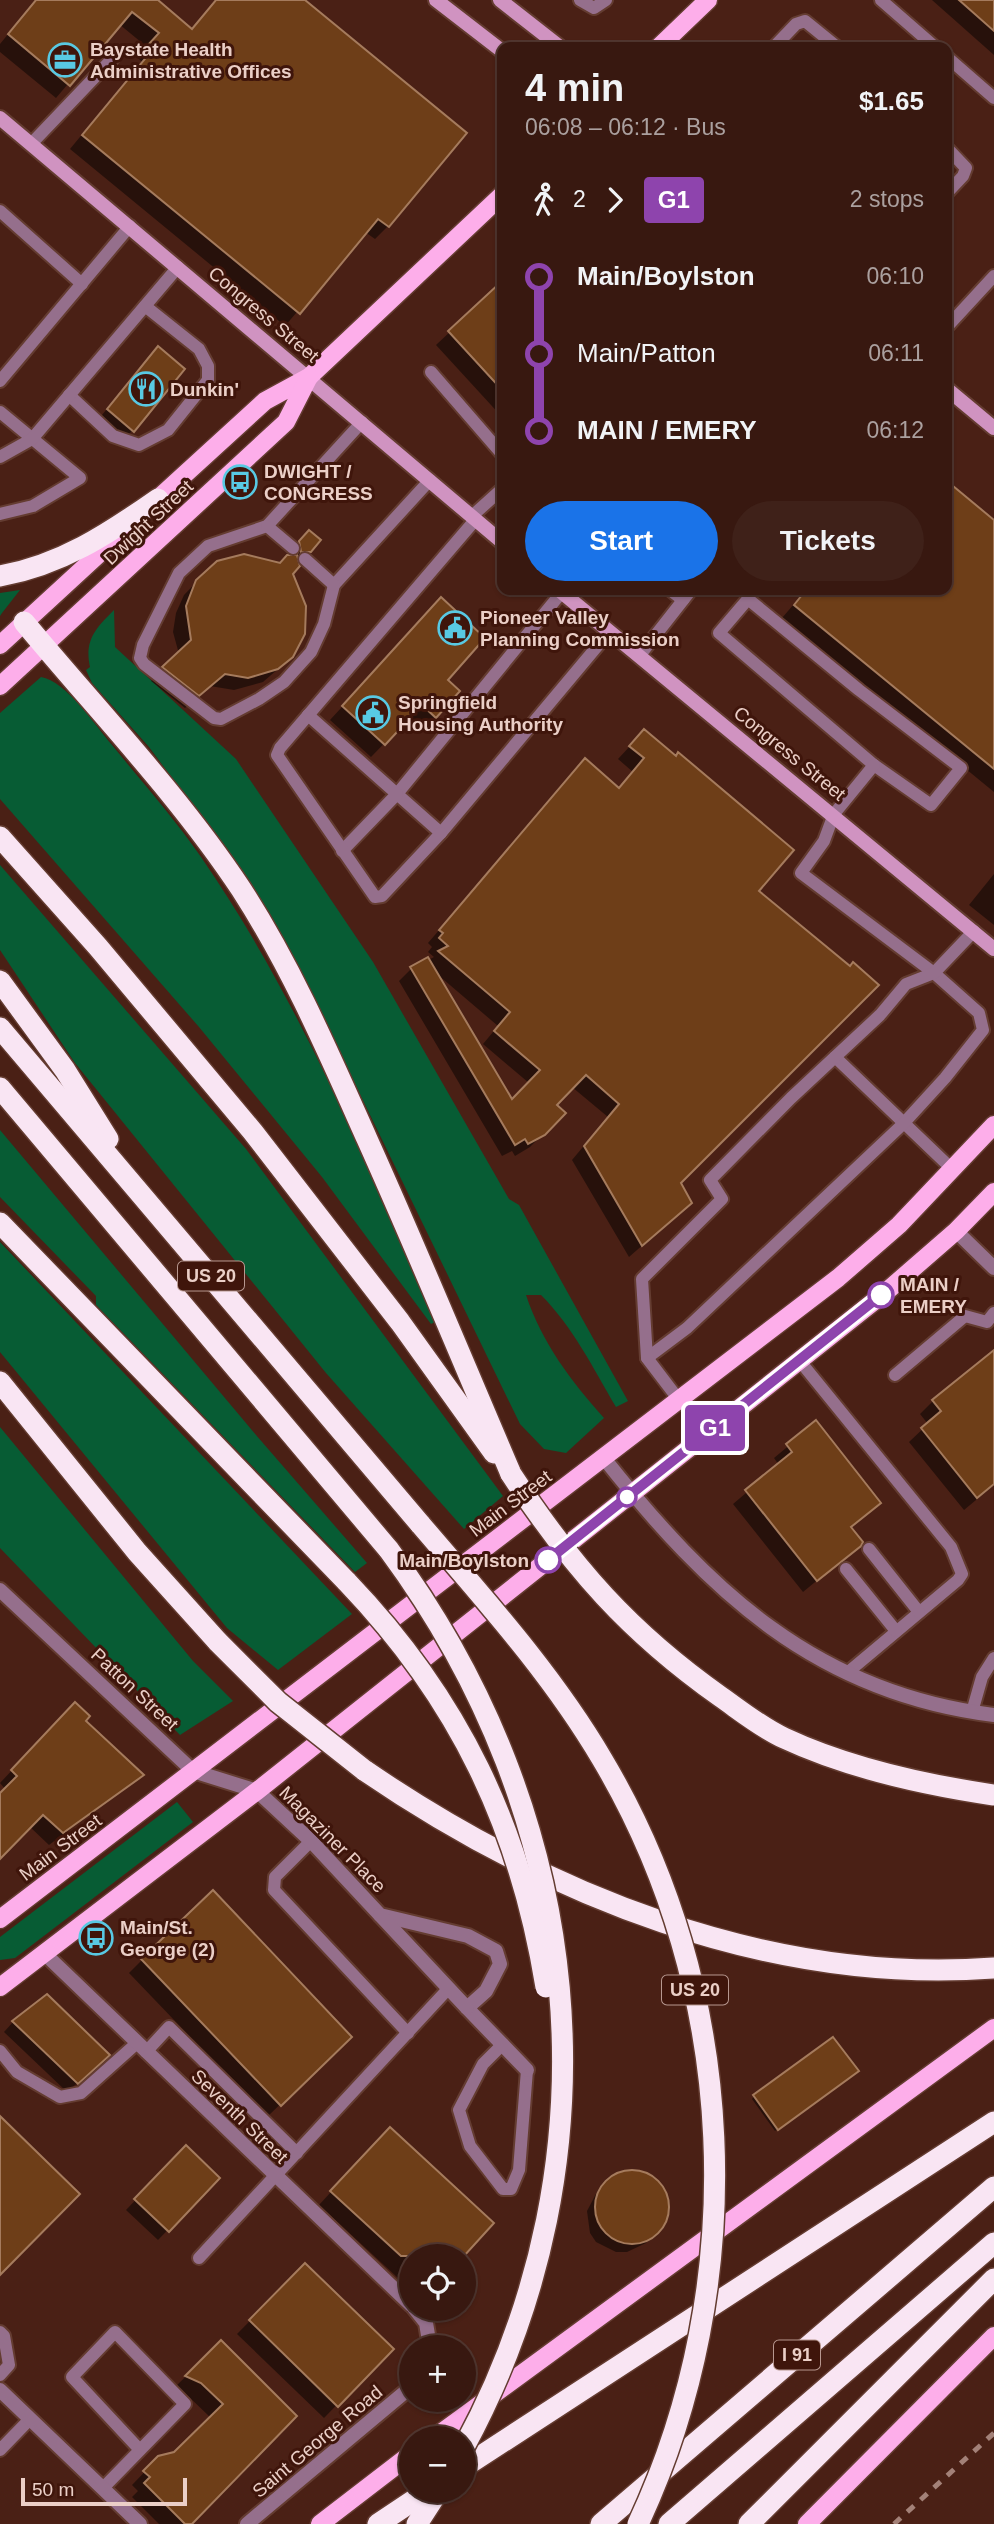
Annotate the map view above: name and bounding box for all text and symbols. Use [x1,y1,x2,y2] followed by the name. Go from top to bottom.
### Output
[90,39,292,82] place label: Baystate Health Administrative Offices
[46,41,84,79] office icon: Baystate Health Administrative Offices
[525,67,624,109] text: 4 min
[859,86,924,116] text: $1.65
[525,114,726,140] text: 06:08 – 06:12 · Bus
[525,181,563,219] icon: walk
[596,181,634,219] icon: forward
[573,186,586,212] text: 2
[658,186,690,213] text: G1
[850,186,924,212] text: 2 stops
[577,261,755,291] text: Main/Boylston
[204,262,324,367] street label: Congress Street
[866,263,924,289] text: 06:10
[577,338,716,368] text: Main/Patton
[868,340,924,366] text: 06:11
[127,370,165,408] restaurant icon: Dunkin'
[170,379,239,400] place label: Dunkin'
[577,415,757,445] text: MAIN / EMERY
[866,417,924,443] text: 06:12
[264,461,373,504] place label: DWIGHT / CONGRESS
[221,463,259,501] bus stop icon: DWIGHT / CONGRESS
[99,475,198,569] street label: Dwight Street
[525,501,718,581] button: Start
[732,501,924,581] button: Tickets
[480,607,680,650] place label: Pioneer Valley Planning Commission
[436,609,474,647] public building icon: Pioneer Valley Planning Commission
[398,692,563,735] place label: Springfield Housing Authority
[354,694,392,732] public building icon: Springfield Housing Authority
[730,702,850,805] street label: Congress Street
[178,1261,244,1290] road number: US 20
[900,1274,967,1317] place label: MAIN / EMERY
[868,1282,894,1308] marker: MAIN / EMERY
[684,1405,746,1451] line badge: G1
[699,1414,731,1441] text: G1
[465,1465,556,1541] street label: Main Street
[617,1487,637,1507] unlabelled marker
[535,1547,561,1573] marker: Main/Boylston
[399,1550,529,1571] place label: Main/Boylston
[87,1644,183,1735] street label: Patton Street
[275,1782,390,1897] street label: Magaziner Place
[15,1809,106,1885] street label: Main Street
[120,1917,215,1960] place label: Main/St. George (2)
[77,1919,115,1957] bus stop icon: Main/St. George (2)
[662,1976,728,2004] road number: US 20
[187,2065,293,2168] street label: Seventh Street
[399,2244,476,2503] map controls
[399,2244,476,2321] button: locate
[399,2335,476,2412] button: +
[774,2340,820,2370] road number: I 91
[248,2381,386,2502] street label: Saint George Road
[399,2426,476,2503] button: −
[21,2475,187,2507] scale bar
[32,2479,74,2500] text: 50 m

